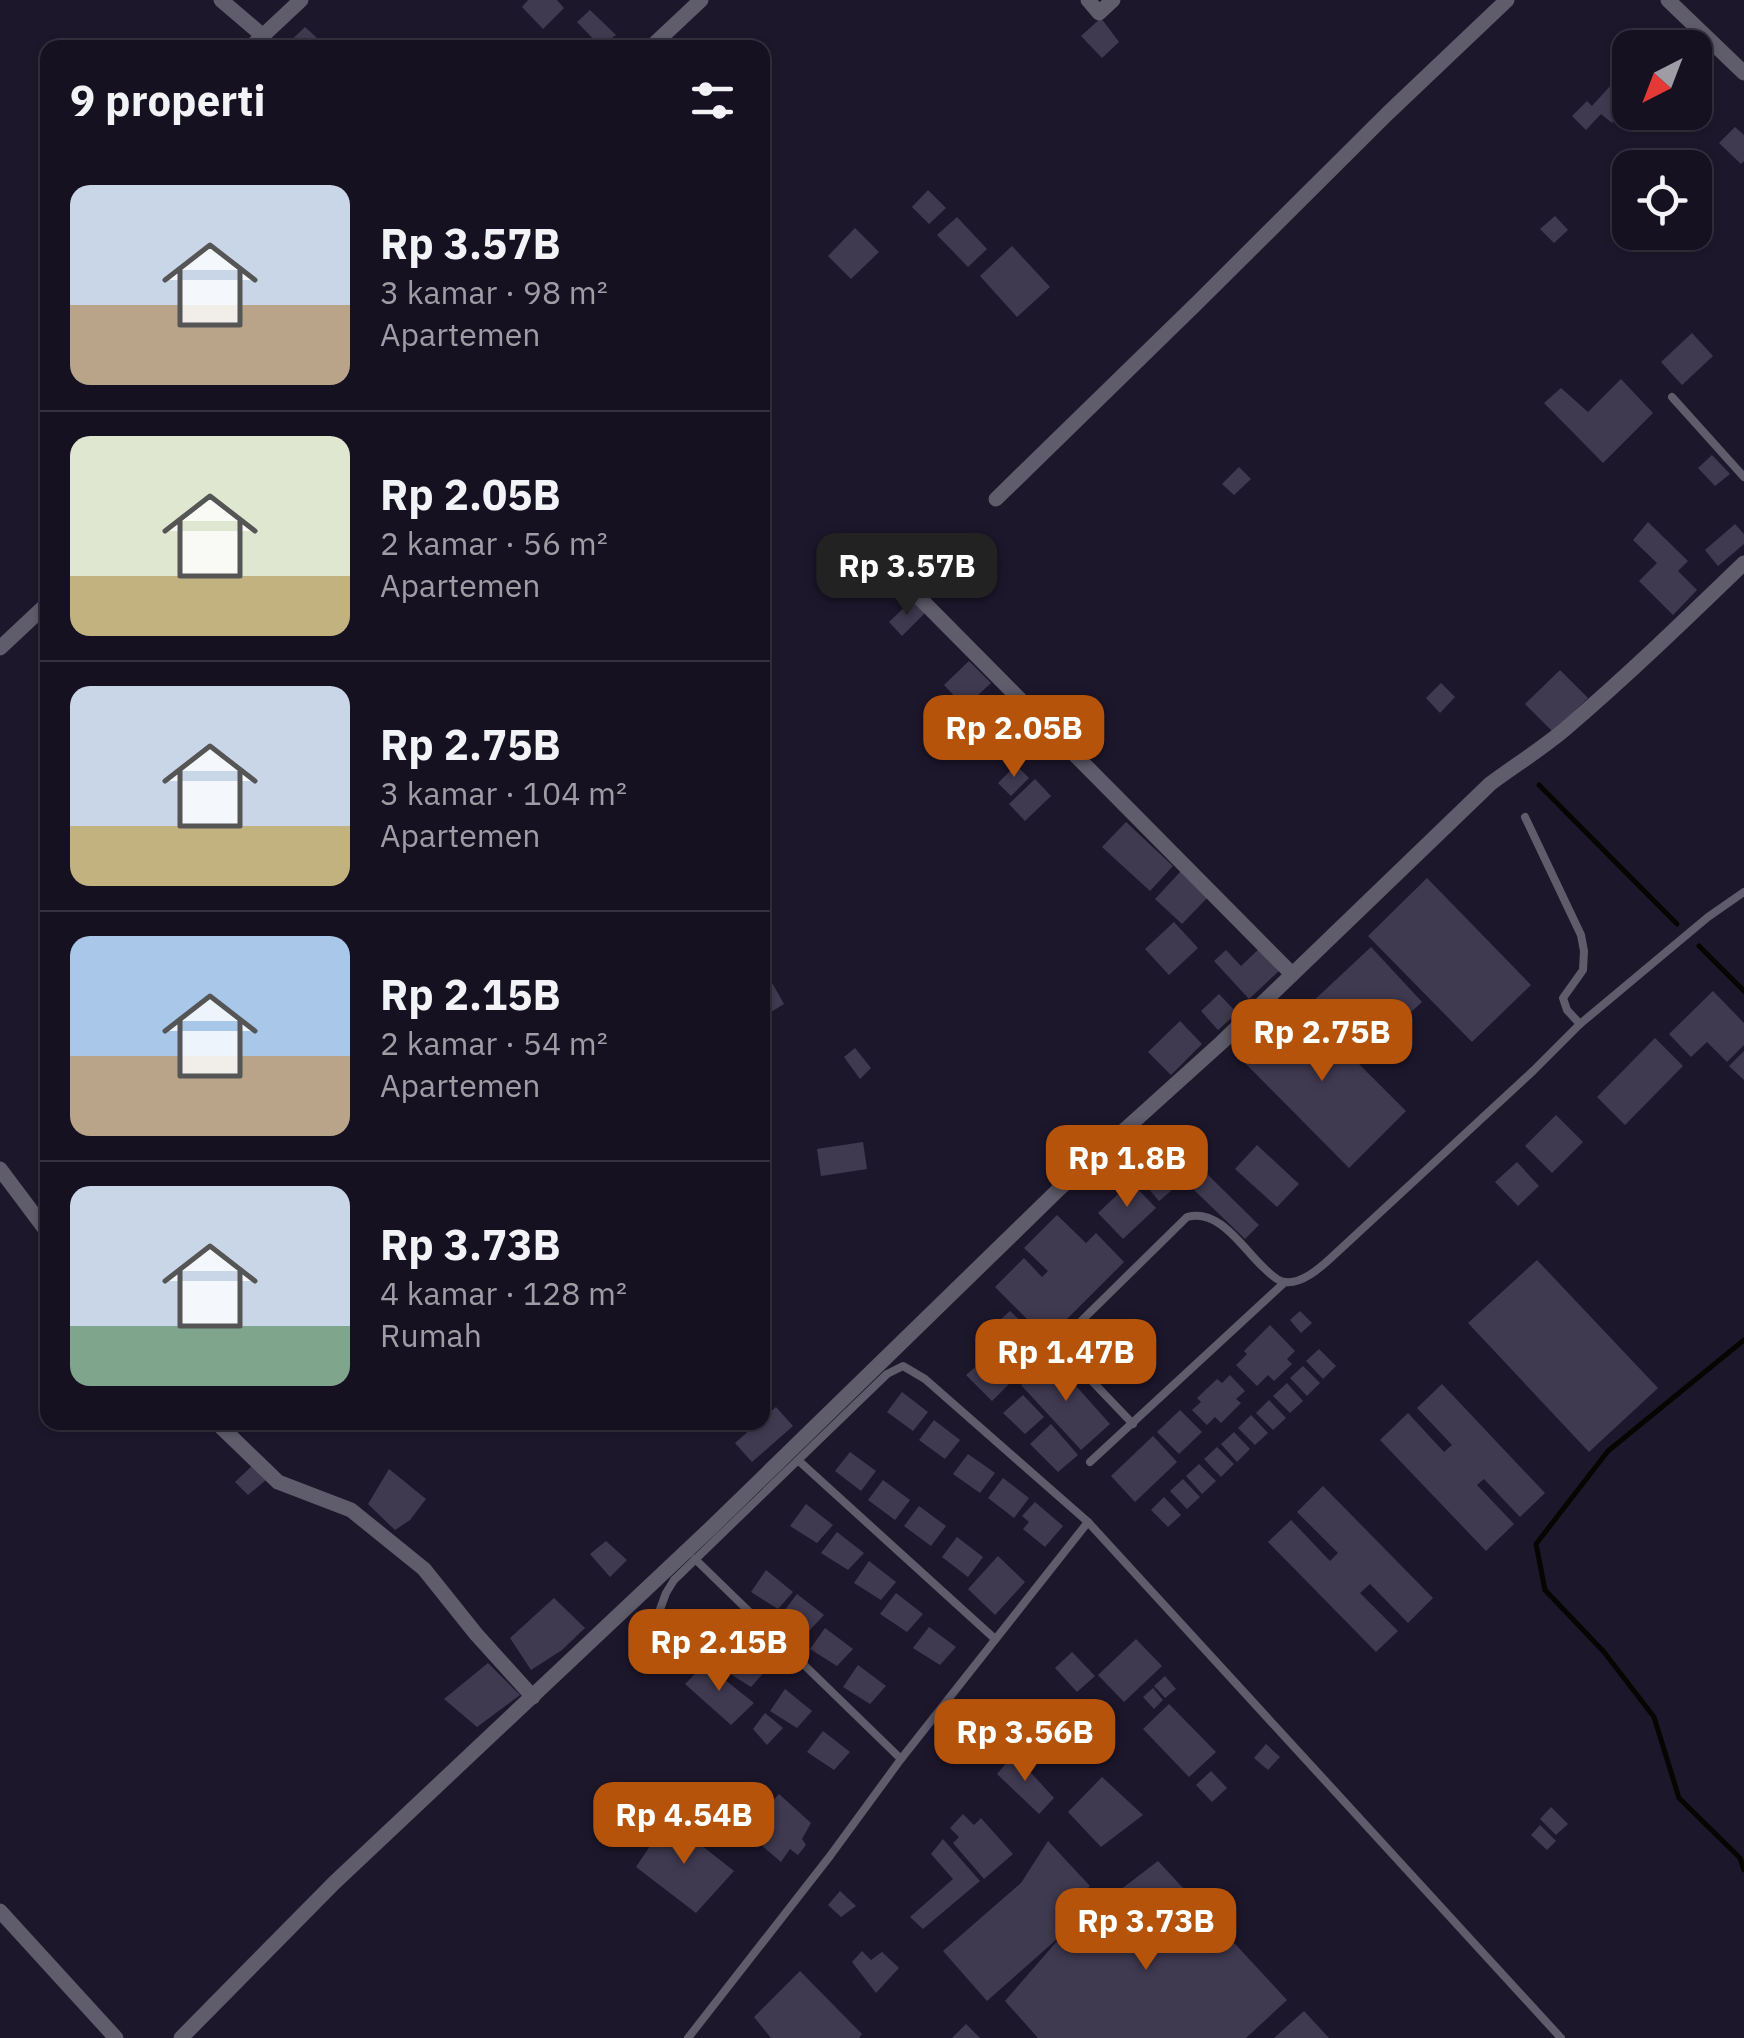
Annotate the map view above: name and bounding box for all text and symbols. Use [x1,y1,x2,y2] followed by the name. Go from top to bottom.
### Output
[1612,30,1712,130] north arrow
[1612,30,1712,250] map controls
[70,73,265,128] text: 9 properti
[685,73,740,128] icon: filters
[1612,150,1712,250] button: locate
[380,216,560,271] text: Rp 3.57B
[150,225,270,345] icon: home
[380,271,608,313] text: 3 kamar · 98 m²
[380,313,540,355] text: Apartemen
[380,467,560,522] text: Rp 2.05B
[150,476,270,596] icon: home
[380,522,608,564] text: 2 kamar · 56 m²
[804,533,1010,618] pin: Rp 3.57B
[838,544,976,586] text: Rp 3.57B
[380,564,540,606] text: Apartemen
[911,695,1117,780] pin: Rp 2.05B
[945,706,1083,748] text: Rp 2.05B
[380,717,560,772] text: Rp 2.75B
[150,726,270,846] icon: home
[380,772,627,814] text: 3 kamar · 104 m²
[380,814,540,856] text: Apartemen
[380,967,560,1022] text: Rp 2.15B
[150,976,270,1096] icon: home
[1219,999,1425,1084] pin: Rp 2.75B
[1253,1010,1391,1052] text: Rp 2.75B
[380,1022,608,1064] text: 2 kamar · 54 m²
[380,1064,540,1106] text: Apartemen
[1035,1125,1219,1210] pin: Rp 1.8B
[1068,1136,1186,1178] text: Rp 1.8B
[380,1217,560,1272] text: Rp 3.73B
[150,1226,270,1346] icon: home
[380,1272,627,1314] text: 4 kamar · 128 m²
[380,1314,482,1356] text: Rumah
[963,1319,1169,1404] pin: Rp 1.47B
[997,1330,1135,1372] text: Rp 1.47B
[616,1609,822,1694] pin: Rp 2.15B
[650,1620,788,1662] text: Rp 2.15B
[922,1699,1128,1784] pin: Rp 3.56B
[956,1710,1094,1752] text: Rp 3.56B
[581,1782,787,1867] pin: Rp 4.54B
[615,1793,753,1835] text: Rp 4.54B
[1043,1888,1249,1973] pin: Rp 3.73B
[1077,1899,1215,1941] text: Rp 3.73B

